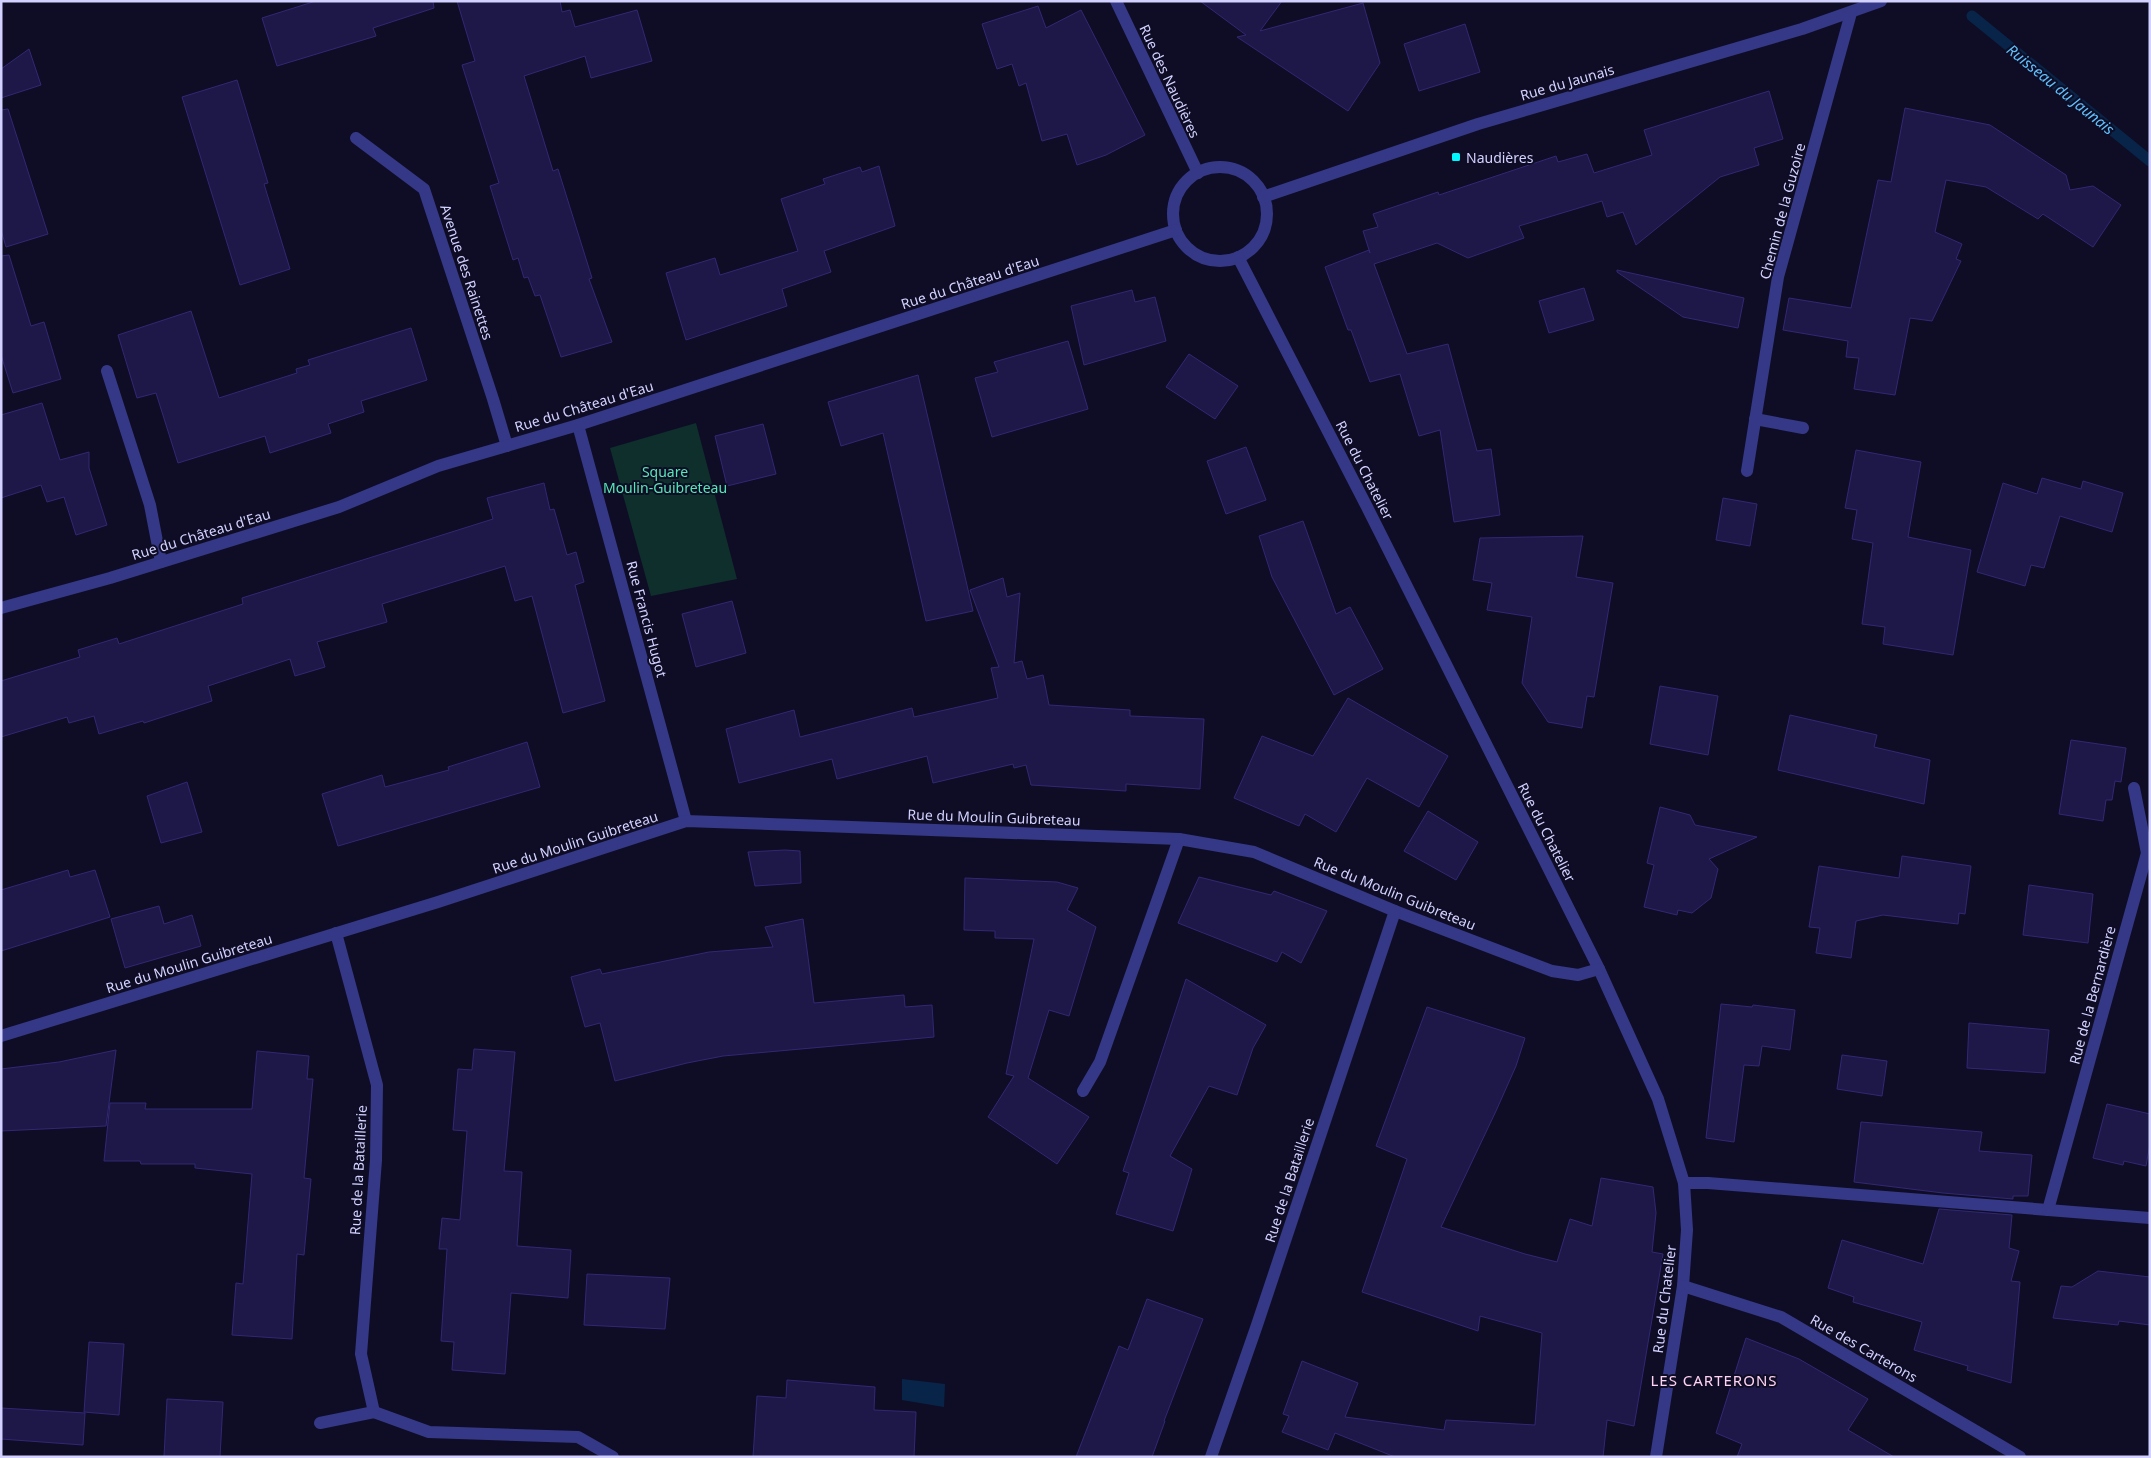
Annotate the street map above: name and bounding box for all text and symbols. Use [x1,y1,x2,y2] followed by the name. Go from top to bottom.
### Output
[1135,21,1205,141] street label: Rue des Naudières
[2003,39,2119,139] water label: Ruisseau du Jaunais
[1518,59,1616,104] street label: Rue du Jaunais
[1755,141,1809,281] street label: Chemin de la Guzoire
[1466,148,1534,167] place label: Naudières
[1450,151,1462,163] marker: Naudières
[436,202,498,342] street label: Avenue des Rainettes
[898,251,1042,313] street label: Rue du Château d'Eau
[512,376,656,436] street label: Rue du Château d'Eau
[1332,417,1398,523] street label: Rue du Chatelier
[603,462,727,497] park label: Square Moulin-Guibreteau
[129,504,273,564] street label: Rue du Château d'Eau
[622,559,672,679] street label: Rue Francis Hugot
[1514,779,1580,885] street label: Rue du Chatelier
[907,804,1081,830] street label: Rue du Moulin Guibreteau
[490,806,660,878] street label: Rue du Moulin Guibreteau
[1311,852,1479,934] street label: Rue du Moulin Guibreteau
[2064,924,2120,1066] street label: Rue de la Bernardière
[103,929,275,997] street label: Rue du Moulin Guibreteau
[345,1104,371,1235] street label: Rue de la Bataillerie
[1260,1115,1318,1245] street label: Rue de la Bataillerie
[1648,1244,1680,1354] street label: Rue du Chatelier
[1807,1310,1921,1387] street label: Rue des Carterons
[1650,1370,1778,1390] district label: LES CARTERONS

